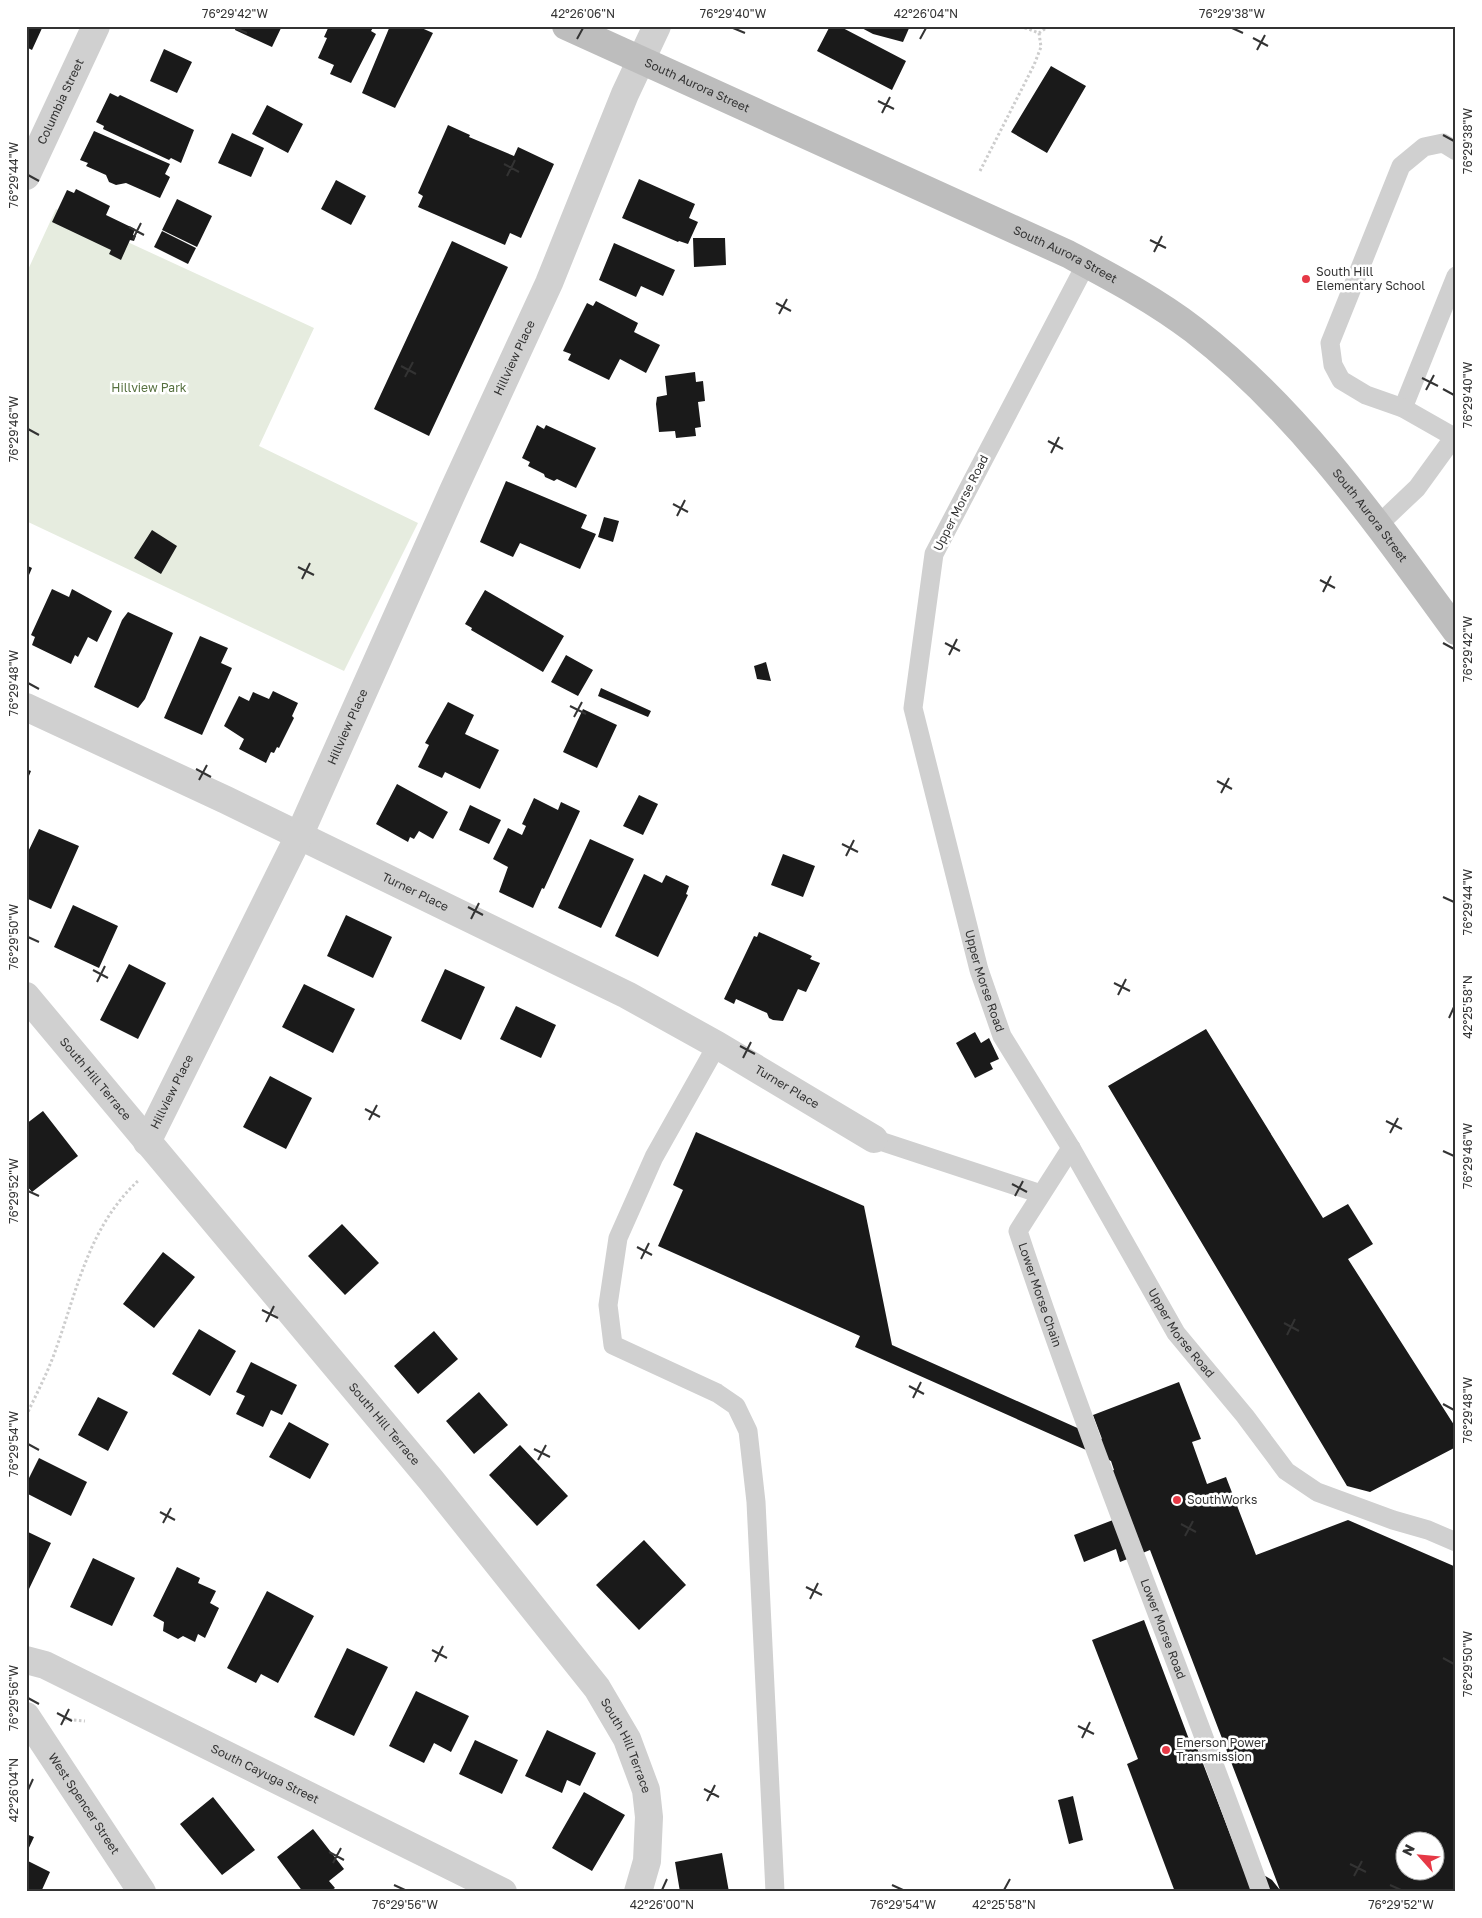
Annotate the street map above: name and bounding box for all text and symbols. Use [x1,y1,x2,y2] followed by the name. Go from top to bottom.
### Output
[202,6,268,21] text: 76°29'42"W
[551,6,615,21] text: 42°26'06"N
[700,6,767,21] text: 76°29'40"W
[894,6,958,21] text: 42°26'04"N
[1199,6,1265,21] text: 76°29'38"W
[642,55,753,116] street label: South Aurora Street
[34,56,87,147] street label: Columbia Street
[1460,108,1475,174] text: 76°29'38"W
[6,141,21,208] text: 76°29'44"W
[1011,222,1120,286] street label: South Aurora Street
[1316,264,1425,293] place label: South Hill Elementary School
[1300,273,1312,285] marker: South Hill Elementary School
[490,318,538,398] street label: Hillview Place
[1460,361,1475,428] text: 76°29'40"W
[111,380,187,395] park label: Hillview Park
[6,395,21,462] text: 76°29'46"W
[930,452,991,553] street label: Upper Morse Road
[1329,465,1411,565] street label: South Aurora Street
[1460,616,1475,682] text: 76°29'42"W
[6,649,21,716] text: 76°29'48"W
[324,687,371,767] street label: Hillview Place
[1460,868,1475,935] text: 76°29'44"W
[380,869,451,914] street label: Turner Place
[6,904,21,970] text: 76°29'50"W
[962,928,1008,1034] street label: Upper Morse Road
[1460,975,1475,1039] text: 42°25'58"N
[57,1034,135,1123] street label: South Hill Terrace
[147,1052,196,1131] street label: Hillview Place
[752,1061,822,1112] street label: Turner Place
[1460,1122,1475,1189] text: 76°29'46"W
[6,1158,21,1224] text: 76°29'52"W
[1015,1241,1065,1349] street label: Lower Morse Chain
[1145,1285,1218,1380] street label: Upper Morse Road
[1460,1376,1475,1443] text: 76°29'48"W
[346,1379,423,1468] street label: South Hill Terrace
[6,1411,21,1477] text: 76°29'54"W
[1187,1492,1257,1507] place label: SouthWorks
[1171,1494,1183,1506] marker: SouthWorks
[1138,1576,1189,1681] street label: Lower Morse Road
[1460,1631,1475,1697] text: 76°29'50"W
[6,1665,21,1731] text: 76°29'56"W
[598,1695,655,1795] street label: South Hill Terrace
[1176,1735,1266,1764] place label: Emerson Power Transmission
[208,1740,322,1807] street label: South Cayuga Street
[1160,1744,1172,1756] marker: Emerson Power Transmission
[45,1750,123,1857] street label: West Spencer Street
[6,1758,21,1822] text: 42°26'04"N
[1394,1830,1444,1880] north arrow
[1398,1841,1418,1858] text: N
[372,1897,438,1912] text: 76°29'56"W
[630,1897,694,1912] text: 42°26'00"N
[870,1897,936,1912] text: 76°29'54"W
[972,1897,1036,1912] text: 42°25'58"N
[1368,1897,1434,1912] text: 76°29'52"W

